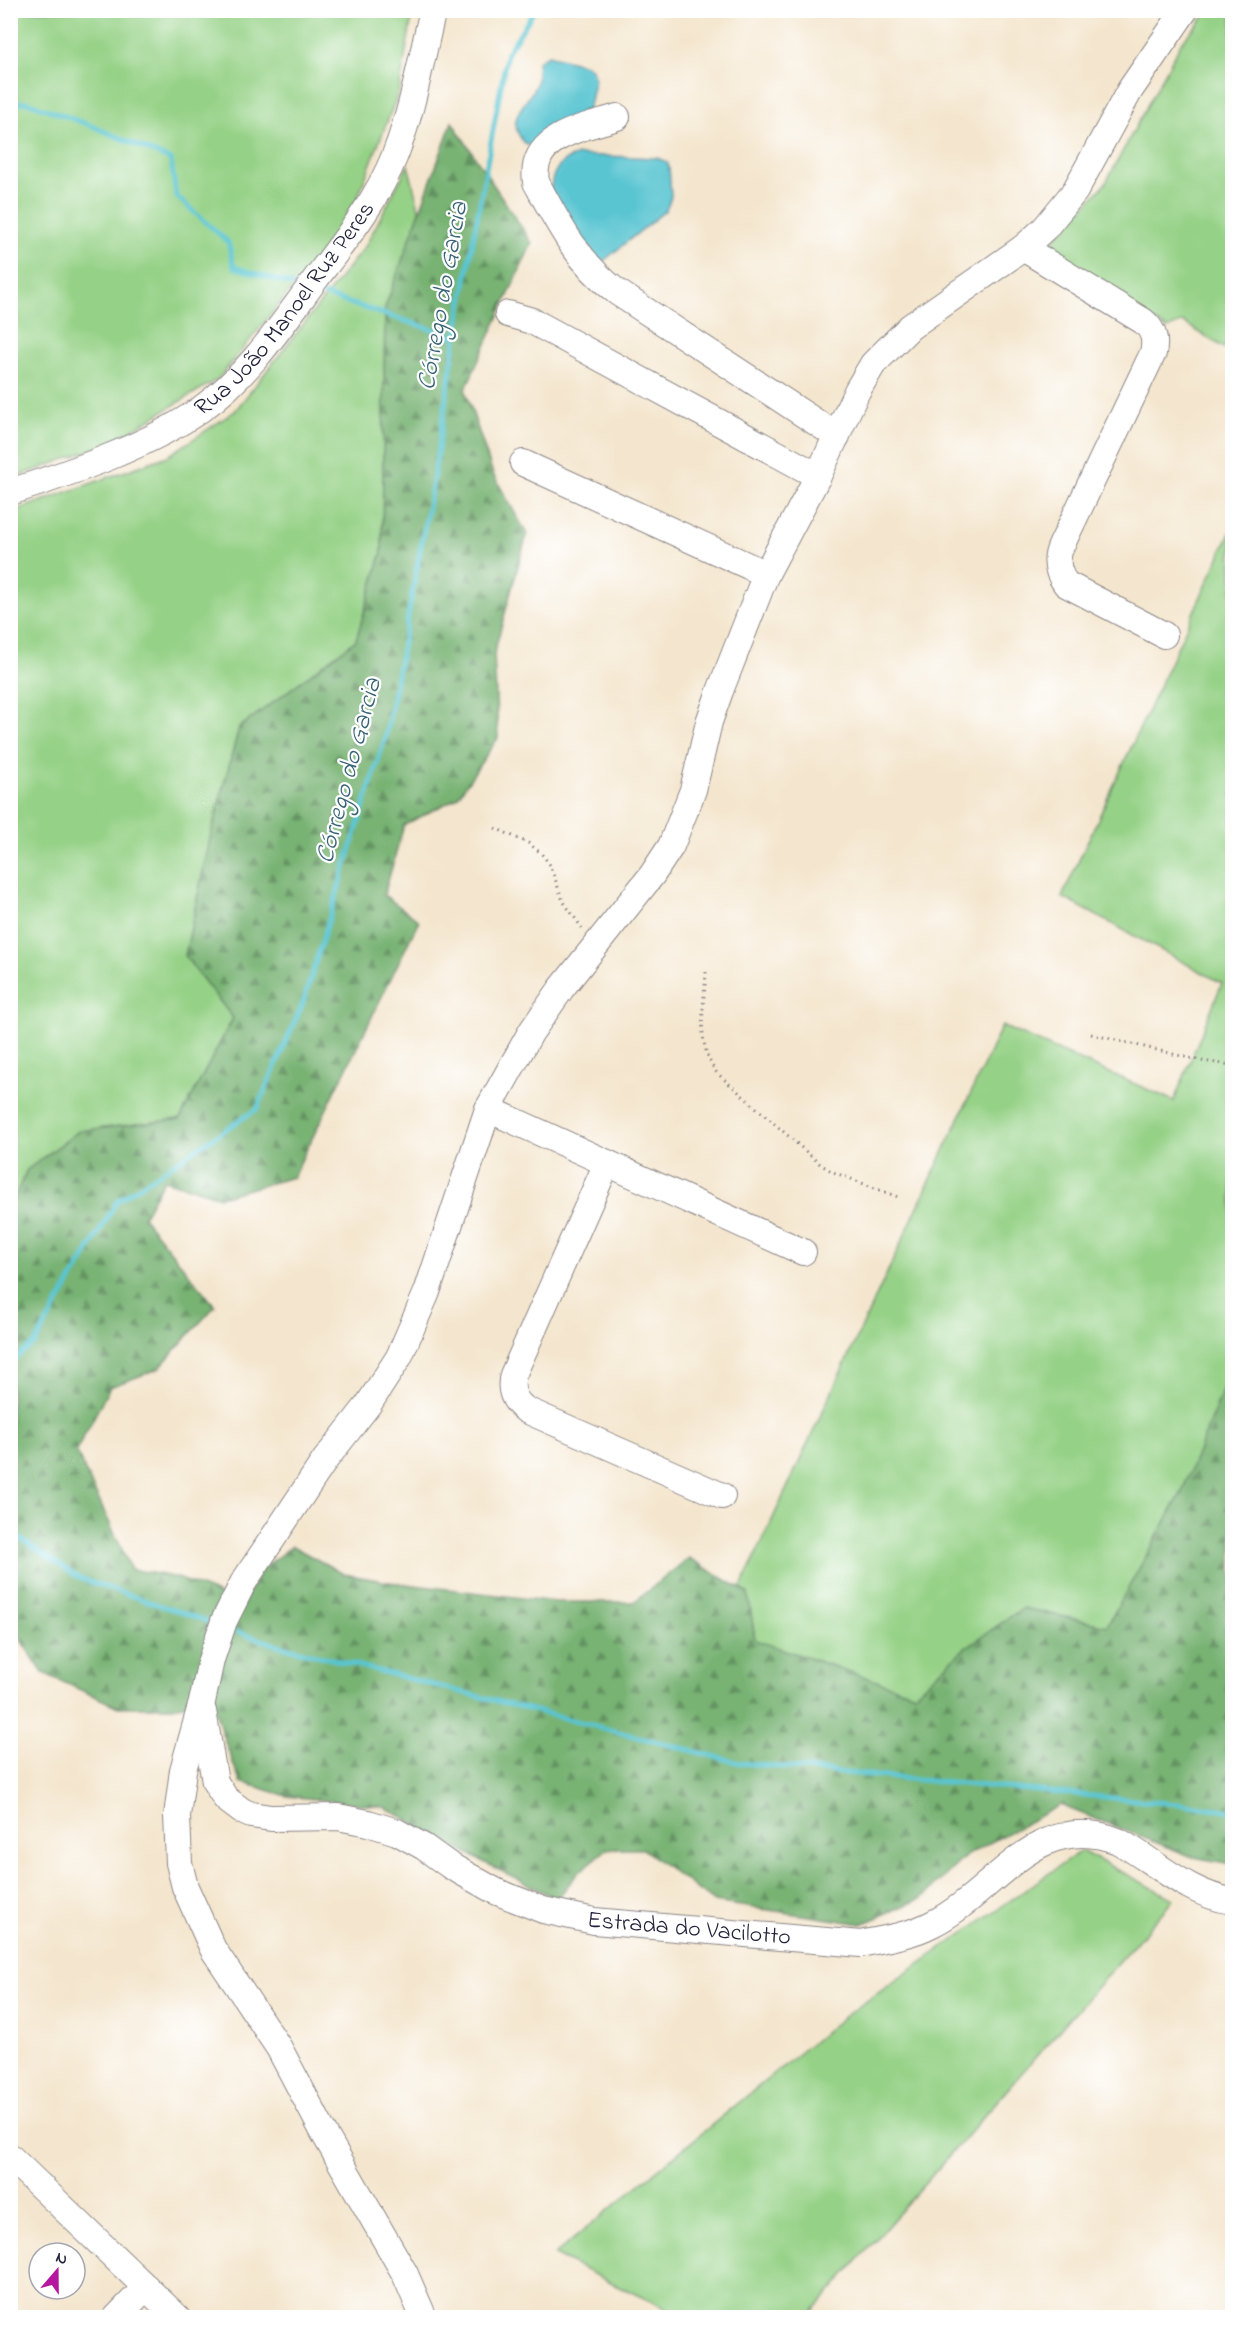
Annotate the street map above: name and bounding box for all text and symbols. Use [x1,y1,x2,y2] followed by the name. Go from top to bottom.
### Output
[187,195,384,426] street label: Rua João Manoel Ruz Peres
[409,198,479,393] water label: Córrego do Garcia
[307,673,393,868] water label: Córrego do Garcia
[586,1903,792,1955] street label: Estrada do Vacilotto
[27,2241,87,2301] north arrow
[52,2246,71,2272] text: N

